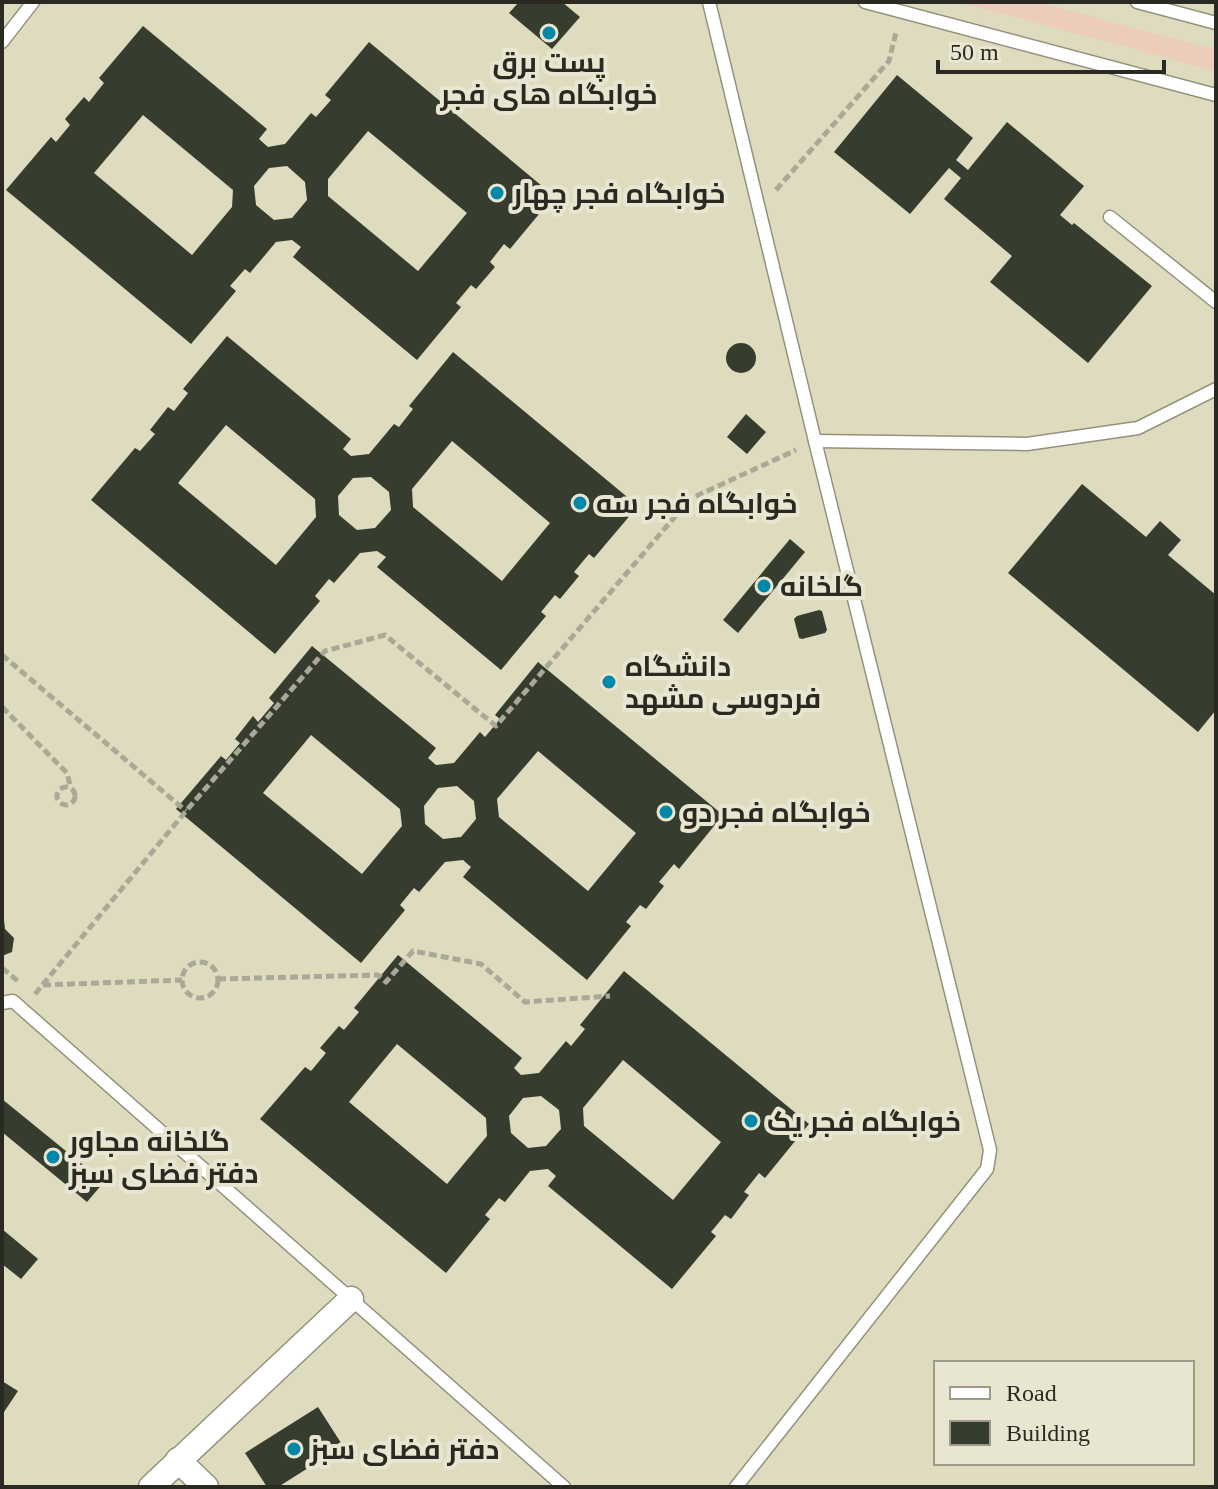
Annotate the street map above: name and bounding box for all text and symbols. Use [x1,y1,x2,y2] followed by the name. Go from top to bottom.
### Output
[540,24,558,42] marker: پست برق خوابگاه های فجر
[938,24,1164,74] scale bar
[950,39,999,65] text: 50 m
[439,47,658,111] place label: پست برق خوابگاه های فجر
[512,178,725,213] place label: خوابگاه فجر چهار
[488,184,506,202] marker: خوابگاه فجر چهار
[596,488,797,520] place label: خوابگاه فجر سه
[571,494,589,512] marker: خوابگاه فجر سه
[780,571,863,602] place label: گلخانه
[755,577,773,595] marker: گلخانه
[625,651,821,716] place label: دانشگاه فردوسی مشهد
[600,673,618,691] marker: دانشگاه فردوسی مشهد
[682,797,871,829] place label: خوابگاه فجر دو
[657,803,675,821] marker: خوابگاه فجر دو
[767,1106,961,1138] place label: خوابگاه فجر یک
[742,1112,760,1130] marker: خوابگاه فجر یک
[68,1126,258,1190] place label: گلخانه مجاور دفتر فضای سبز
[44,1148,62,1166] marker: گلخانه مجاور دفتر فضای سبز
[934,1361,1194,1465] legend
[1006,1380,1057,1406] text: Road
[1006,1420,1090,1446] text: Building
[309,1434,499,1466] place label: دفتر فضای سبز
[285,1440,303,1458] marker: دفتر فضای سبز

